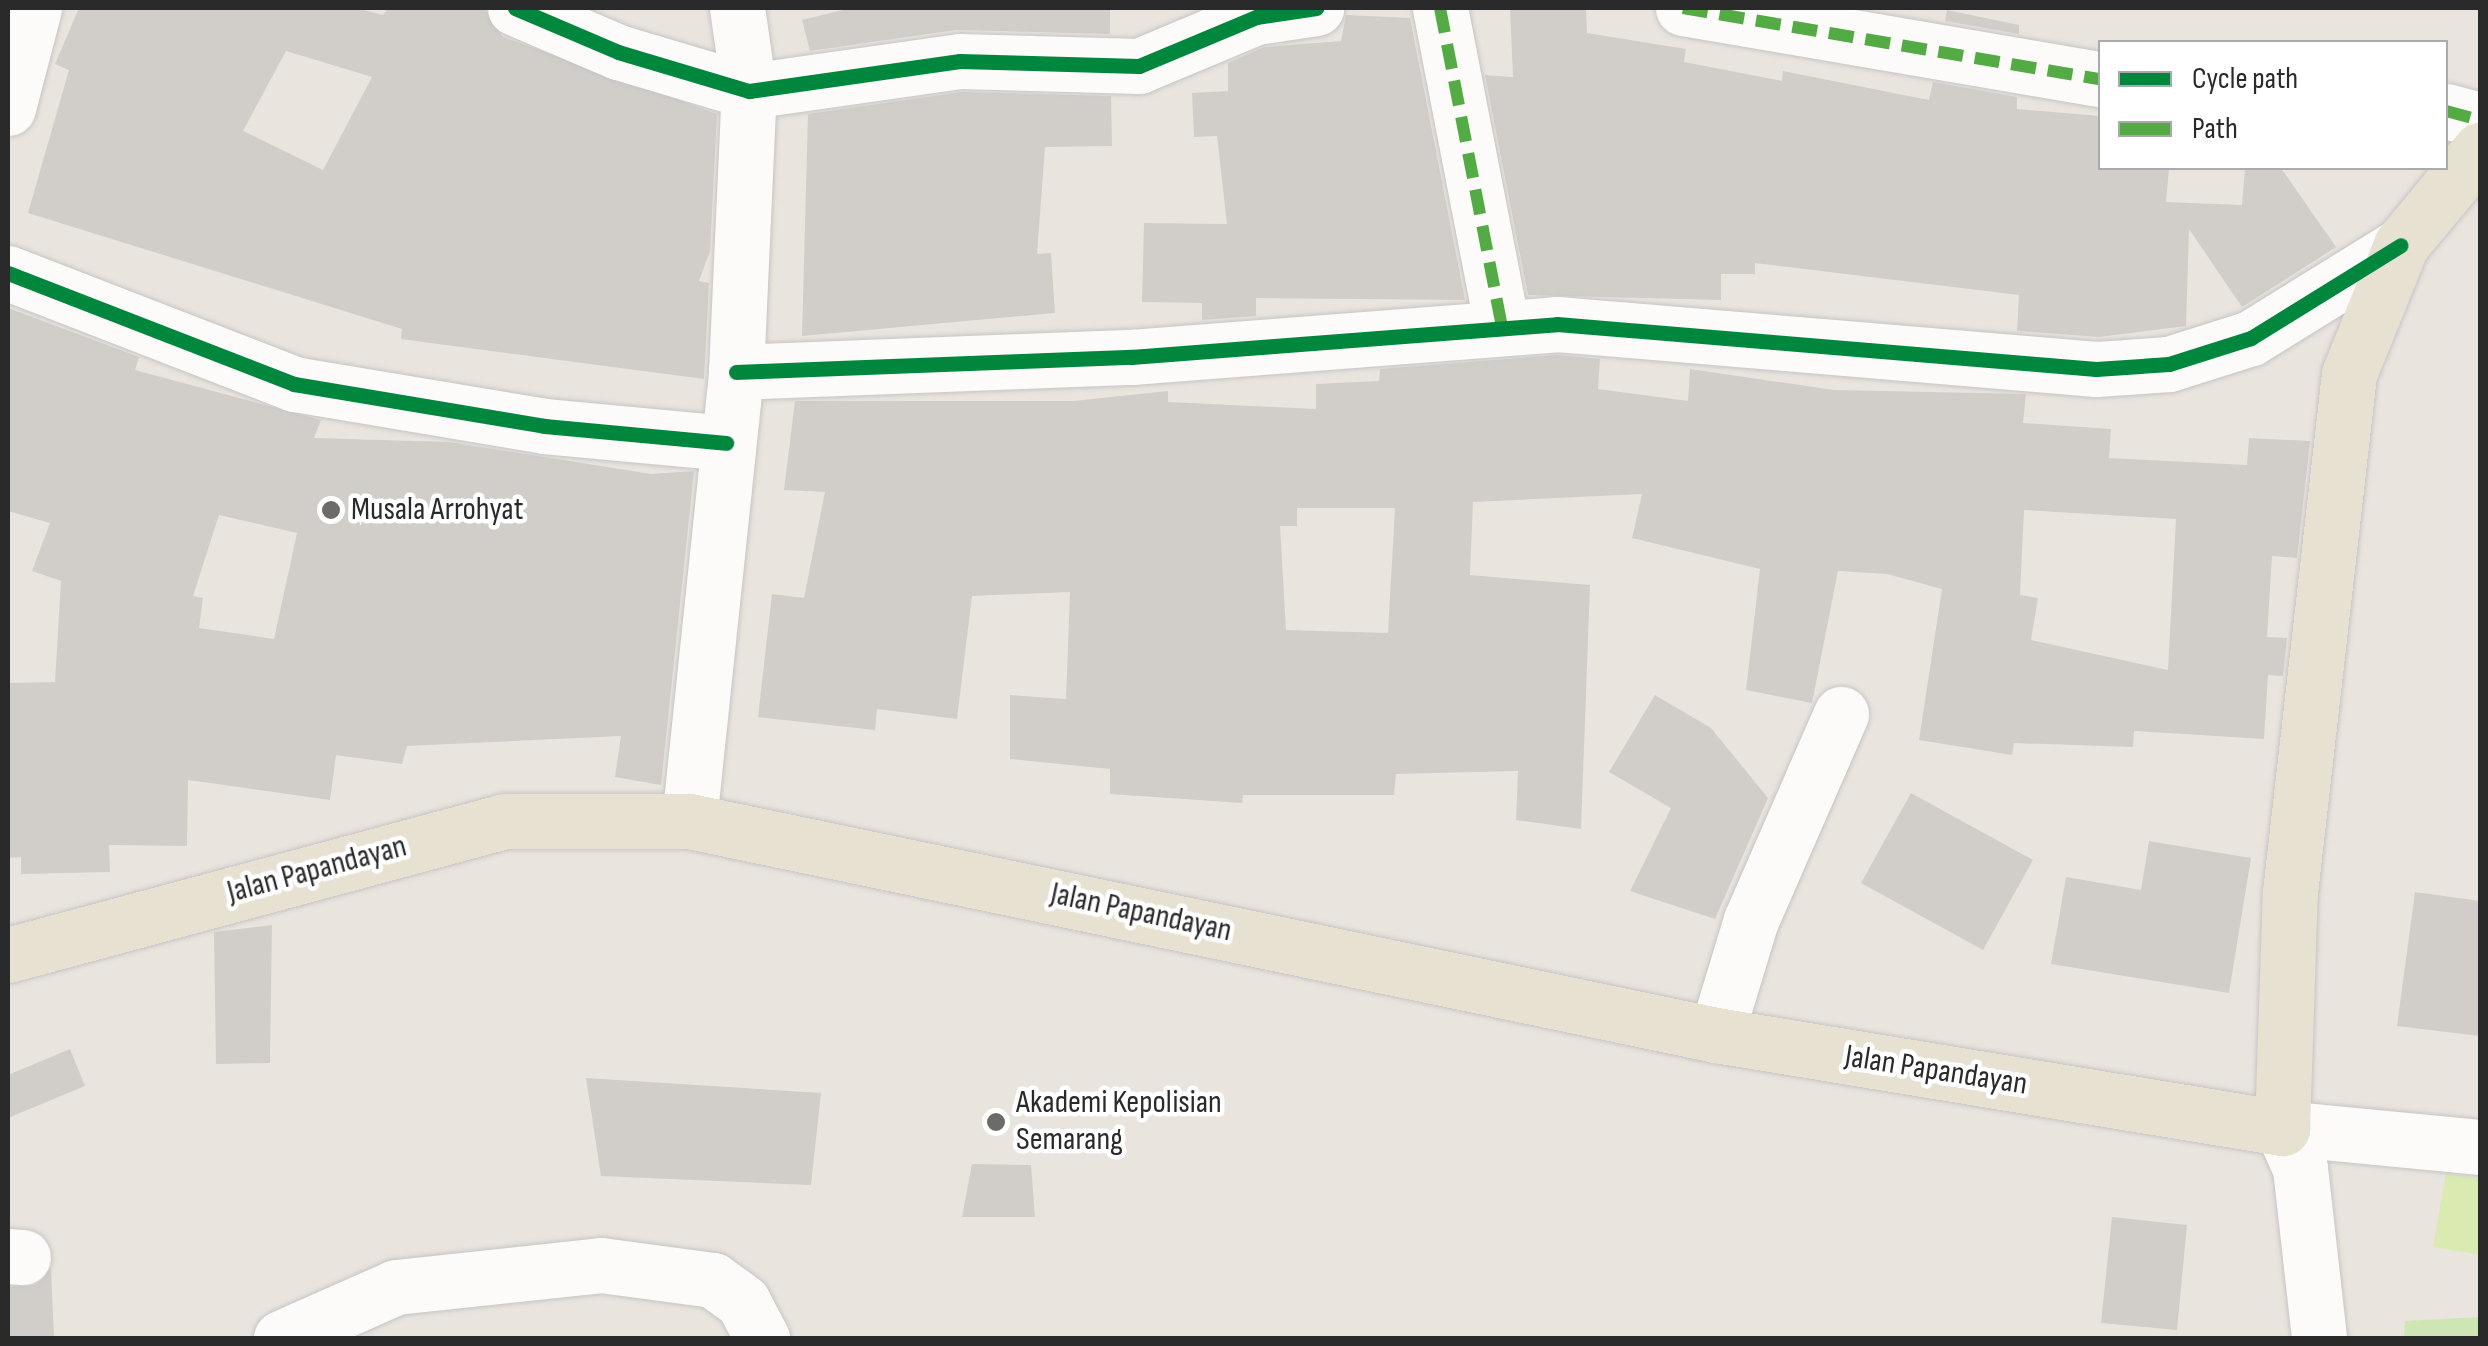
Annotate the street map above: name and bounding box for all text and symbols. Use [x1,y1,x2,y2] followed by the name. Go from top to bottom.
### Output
[2098,40,2448,170] legend
[2192,61,2298,97] text: Cycle path
[2192,111,2238,147] text: Path
[351,491,523,529] place label: Musala Arrohyat
[320,499,342,521] marker: Musala Arrohyat
[223,828,411,912] street label: Jalan Papandayan
[1047,875,1235,951] street label: Jalan Papandayan
[1842,1038,2030,1104] street label: Jalan Papandayan
[1016,1085,1222,1160] place label: Akademi Kepolisian Semarang
[985,1111,1007,1133] marker: Akademi Kepolisian Semarang

